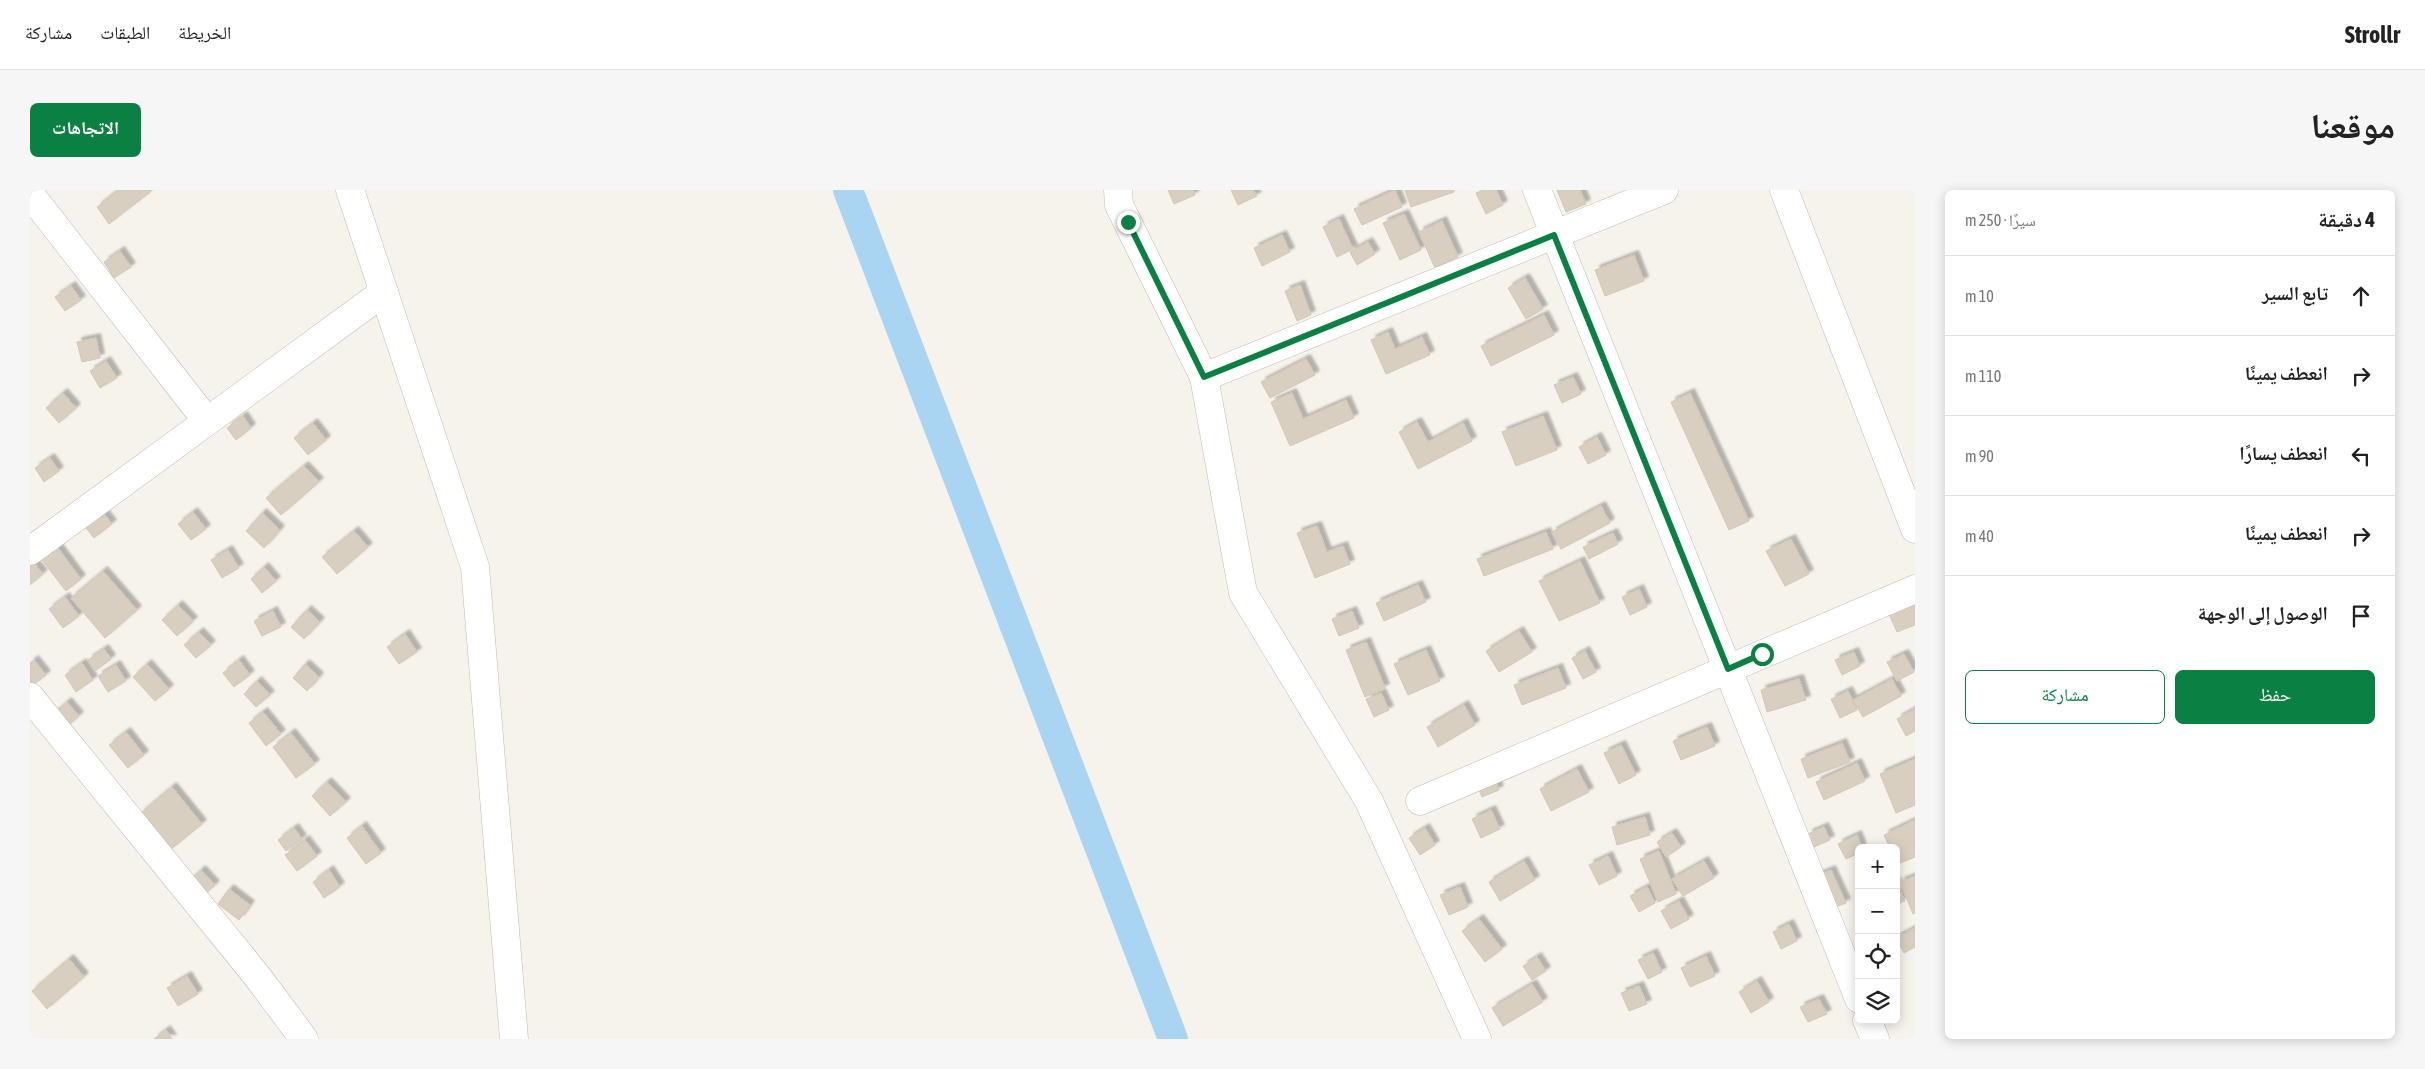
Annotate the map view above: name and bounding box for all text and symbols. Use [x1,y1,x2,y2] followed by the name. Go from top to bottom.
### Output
[2345,21,2400,48] text: Strollr
[25,22,72,43] text: مشاركة
[100,22,150,43] text: الطبقات
[178,22,231,43] text: الخريطة
[30,103,141,157] button: الاتجاهات
[2310,105,2395,145] text: موقعنا
[2318,207,2375,231] text: 4 دقيقة
[1117,211,1140,234] route end
[1965,211,2036,229] text: سيرًا · 250 m
[2262,282,2328,304] text: تابع السير
[2347,282,2375,310] icon: ahead
[1965,287,1994,305] text: 10 m
[2245,362,2328,384] text: انعطف يمينًا
[2347,362,2375,390] icon: right
[1965,367,2001,385] text: 110 m
[2239,442,2328,464] text: انعطف يسارًا
[2347,442,2375,470] icon: left
[1965,447,1994,465] text: 90 m
[2245,522,2328,544] text: انعطف يمينًا
[2347,522,2375,550] icon: right
[1965,527,1994,545] text: 40 m
[2198,602,2328,624] text: الوصول إلى الوجهة
[2347,602,2375,630] icon: arrive
[1751,643,1774,666] route start
[1965,670,2165,724] button: مشاركة
[2175,670,2375,724] button: حفظ
[1855,844,1900,1024] map controls
[1855,844,1900,889] button: +
[1855,889,1900,934] button: −
[1855,934,1900,979] button: locate
[1855,979,1900,1024] button: layers

